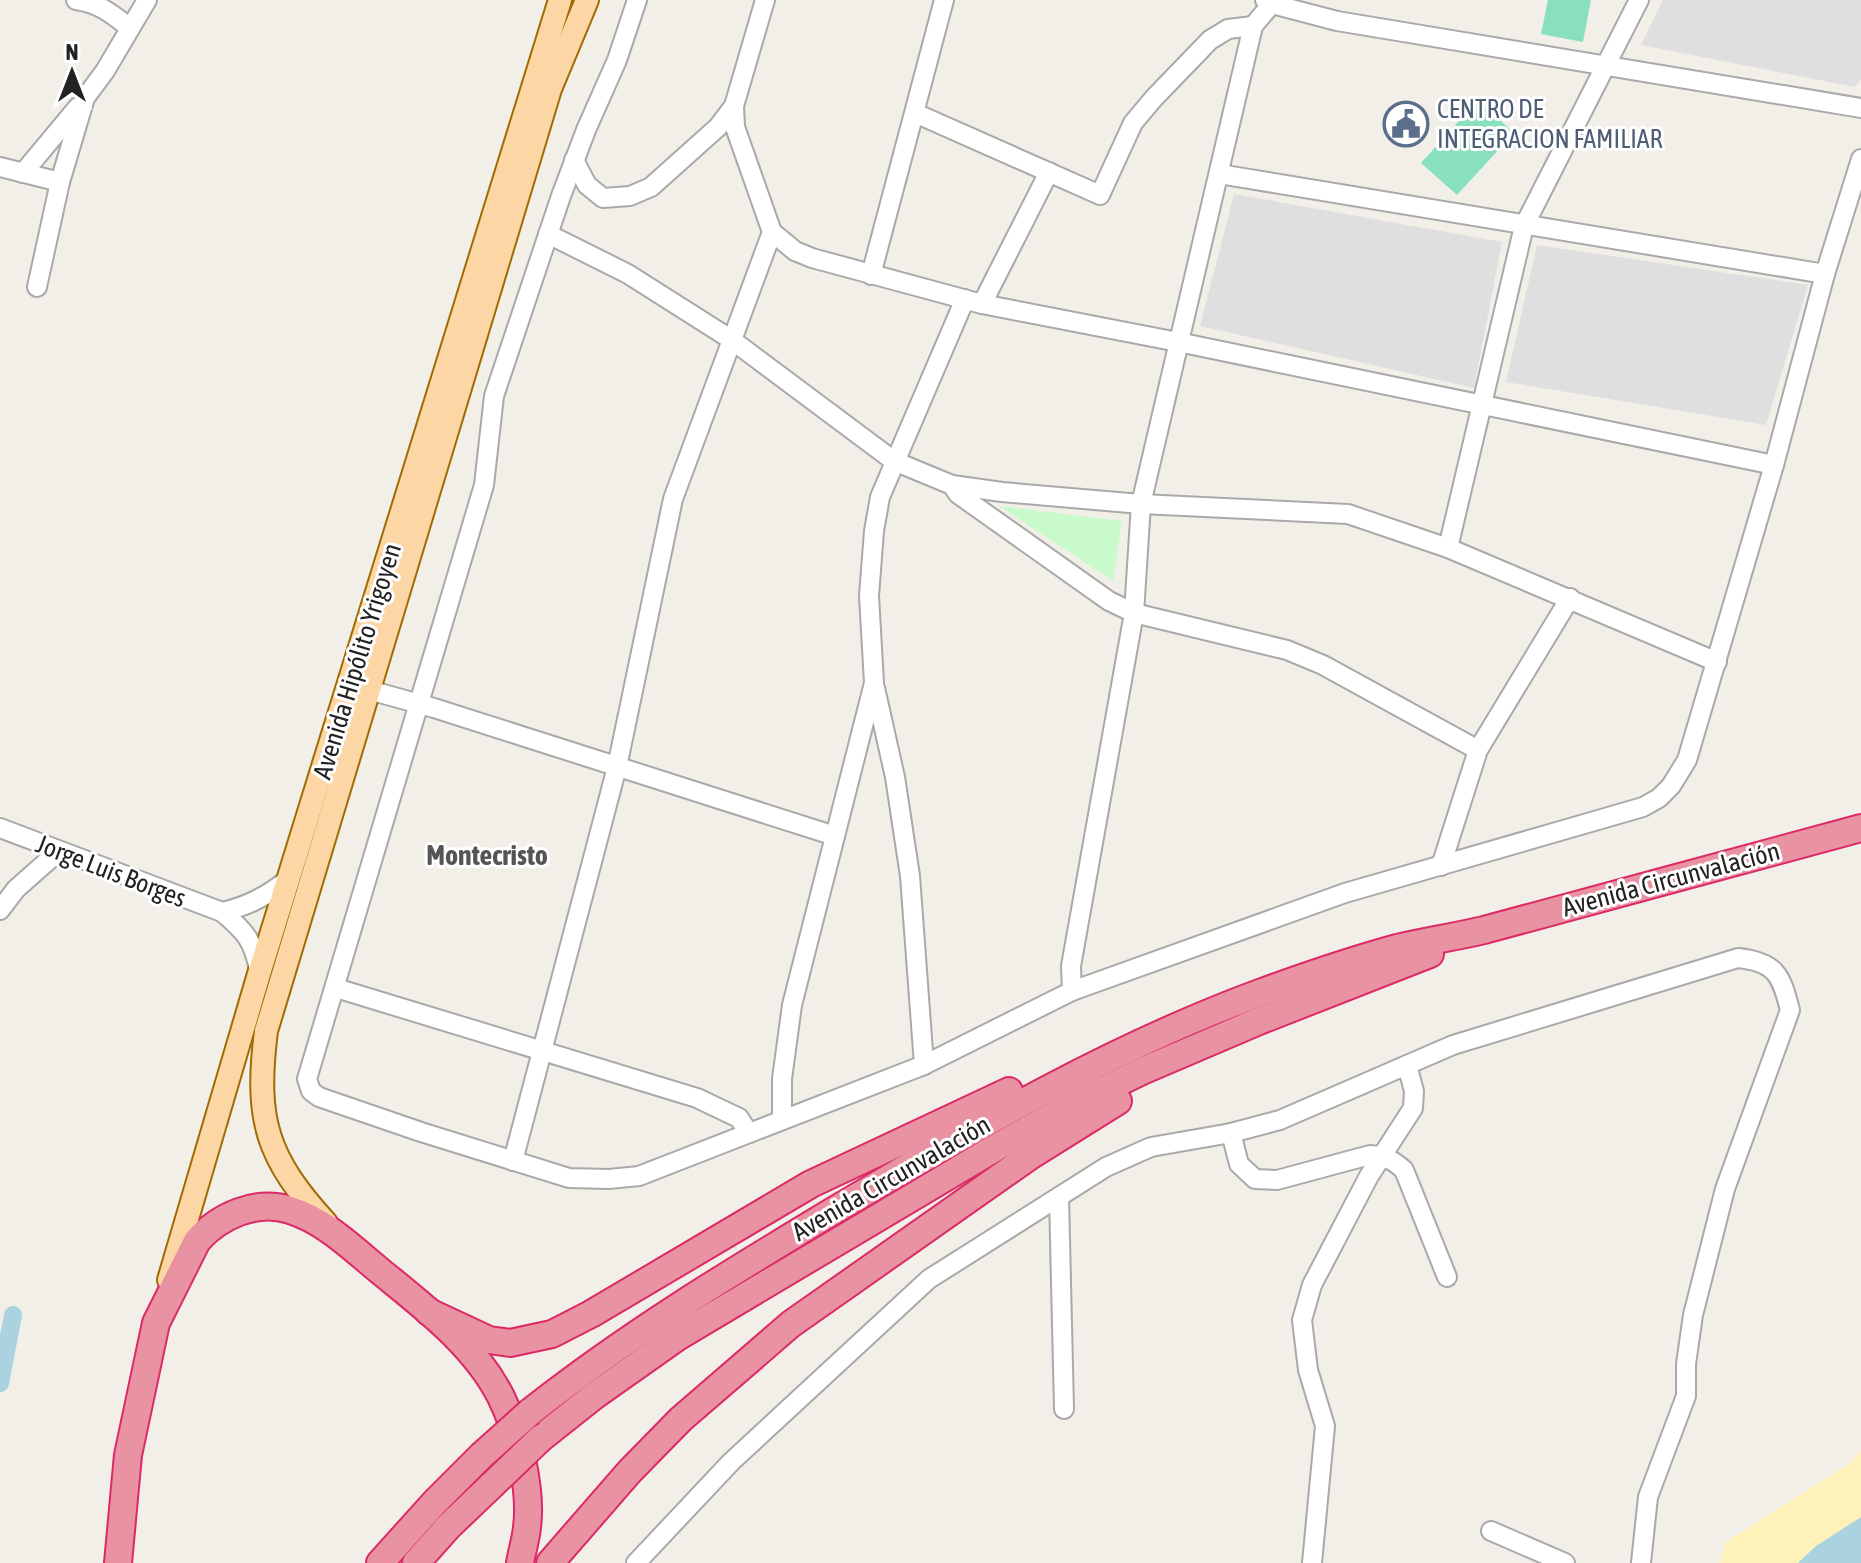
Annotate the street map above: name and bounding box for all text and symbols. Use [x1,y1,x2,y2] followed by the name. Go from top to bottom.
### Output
[32,32,112,112] north arrow
[66,39,78,65] text: N
[1437,94,1663,154] place label: CENTRO DE INTEGRACION FAMILIAR
[1382,100,1430,148] public building icon: CENTRO DE INTEGRACION FAMILIAR
[307,540,407,782] street label: Avenida Hipólito Yrigoyen
[32,829,190,913] street label: Jorge Luis Borges
[1559,836,1783,922] street label: Avenida Circunvalación
[426,839,548,871] district label: Montecristo
[787,1109,995,1247] street label: Avenida Circunvalación

